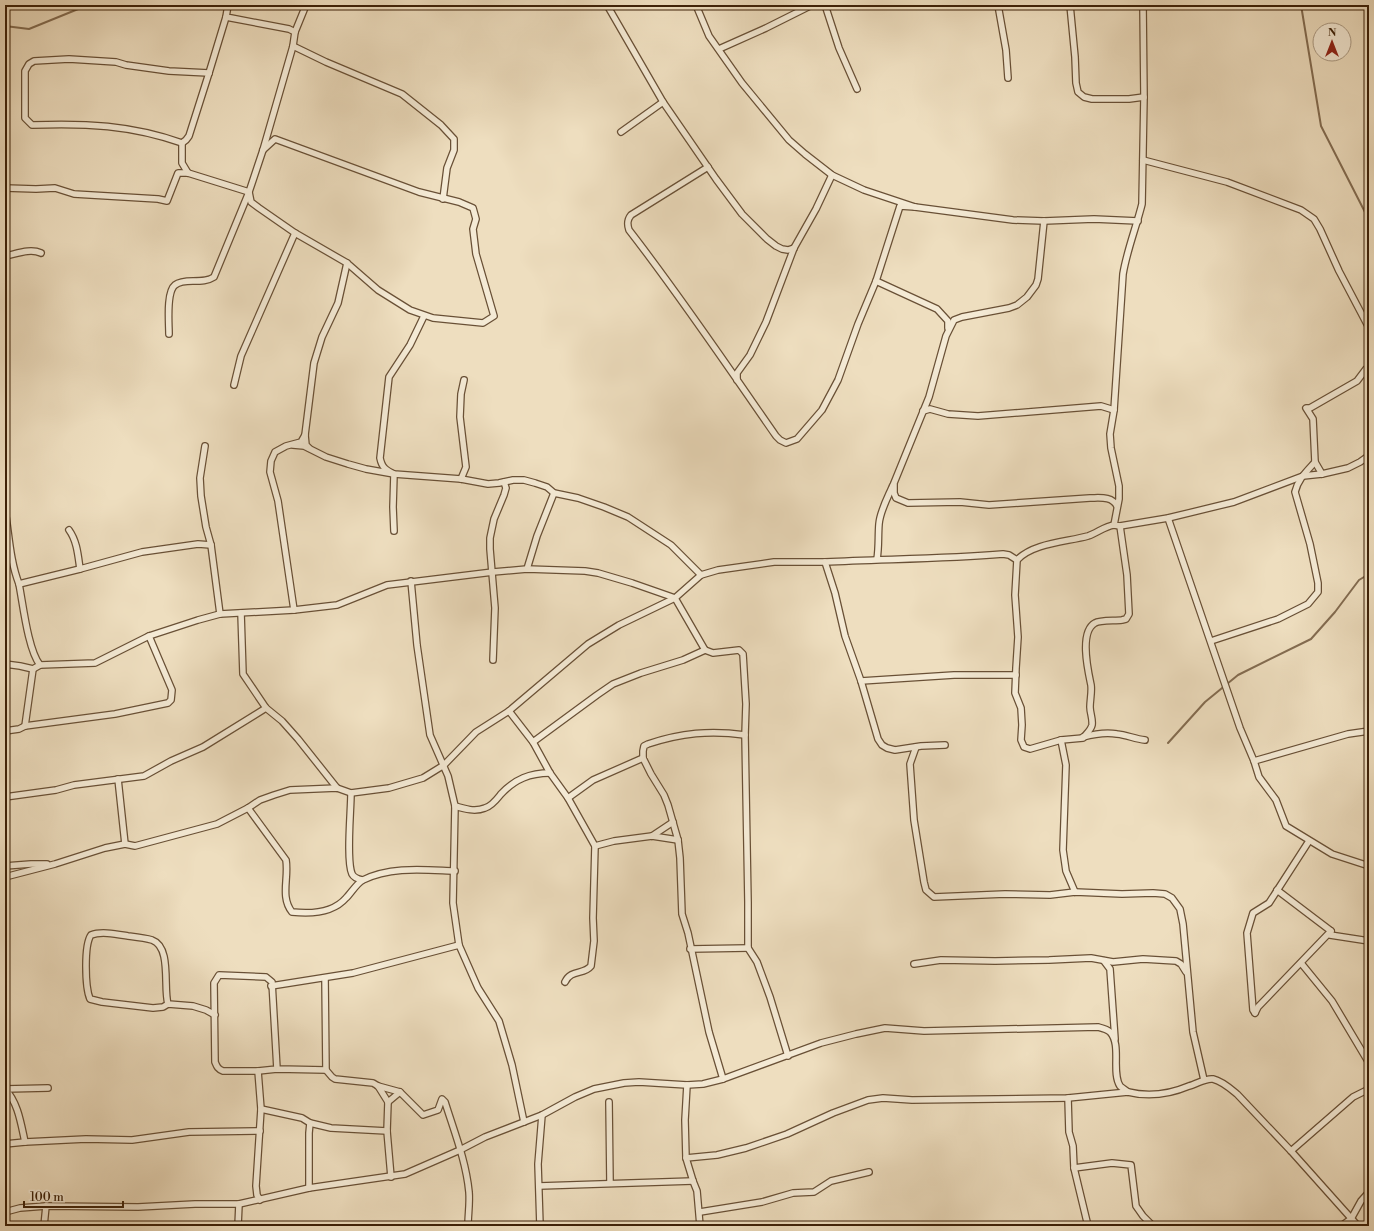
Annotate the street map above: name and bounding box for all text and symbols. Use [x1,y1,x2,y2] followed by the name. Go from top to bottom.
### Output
[1312,22,1352,62] north arrow
[1328,26,1337,40] text: N
[24,1183,123,1209] scale bar
[30,1190,64,1205] text: 100 m

